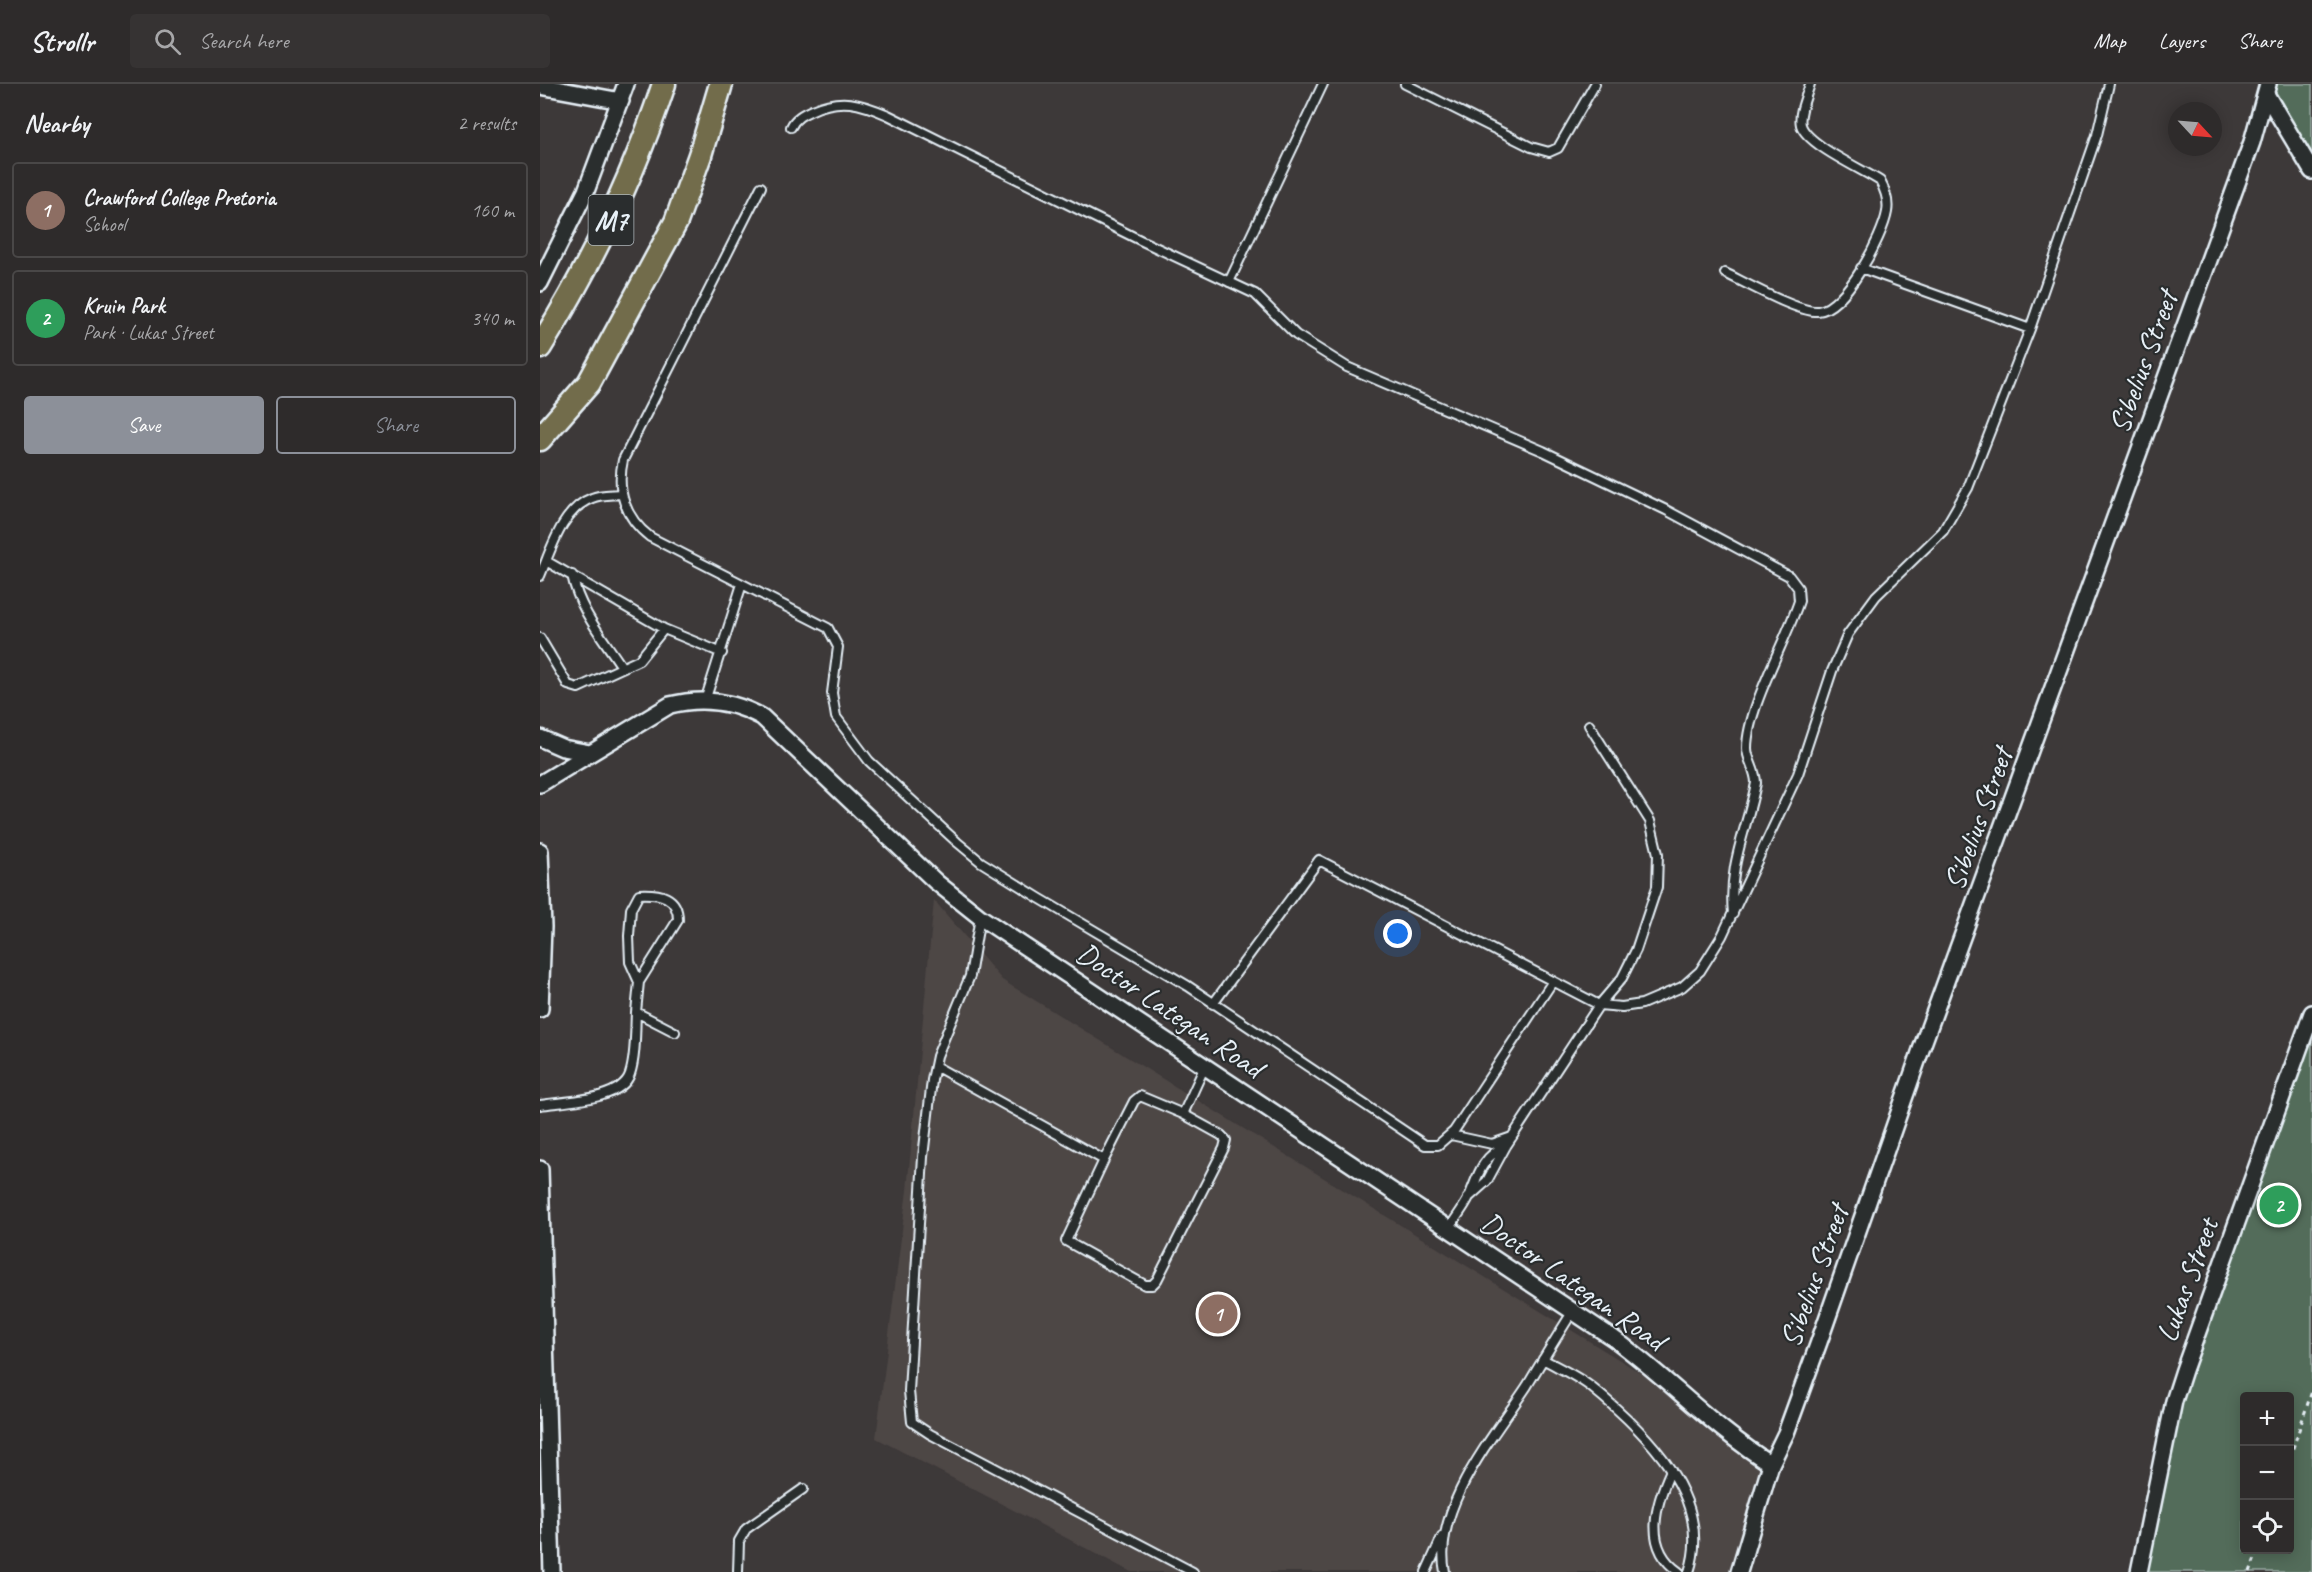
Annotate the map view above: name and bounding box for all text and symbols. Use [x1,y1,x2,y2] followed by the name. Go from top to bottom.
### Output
[130,14,550,68] search box
[30,24,94,59] text: Strollr
[151,25,184,58] icon: search
[199,27,289,55] text: Search here
[2093,28,2126,54] text: Map
[2159,28,2205,54] text: Layers
[2238,28,2282,54] text: Share
[2168,102,2222,156] north arrow
[24,107,89,140] text: Nearby
[457,111,516,136] text: 2 results
[83,184,276,212] text: Crawford College Pretoria
[588,195,634,245] road number: M7
[41,198,50,223] text: 1
[471,198,514,223] text: 160 m
[83,212,126,237] text: School
[2100,282,2188,438] street label: Sibelius Street
[83,292,165,320] text: Kruin Park
[41,306,50,331] text: 2
[471,306,514,331] text: 340 m
[83,320,214,345] text: Park · Lukas Street
[24,396,264,454] button: Save
[276,396,516,454] button: Share
[1935,739,2023,895] street label: Sibelius Street
[1383,919,1412,948] your location
[1069,934,1274,1089] street label: Doctor Lategan Road
[2260,1182,2298,1228] pin: 2
[1771,1196,1859,1352] street label: Sibelius Street
[1473,1203,1676,1361] street label: Doctor Lategan Road
[2147,1210,2228,1347] street label: Lukas Street
[1198,1292,1238,1336] pin: 1
[2240,1392,2294,1554] map controls
[2240,1392,2294,1446] button: +
[2240,1446,2294,1500] button: −
[2240,1500,2294,1554] button: locate

